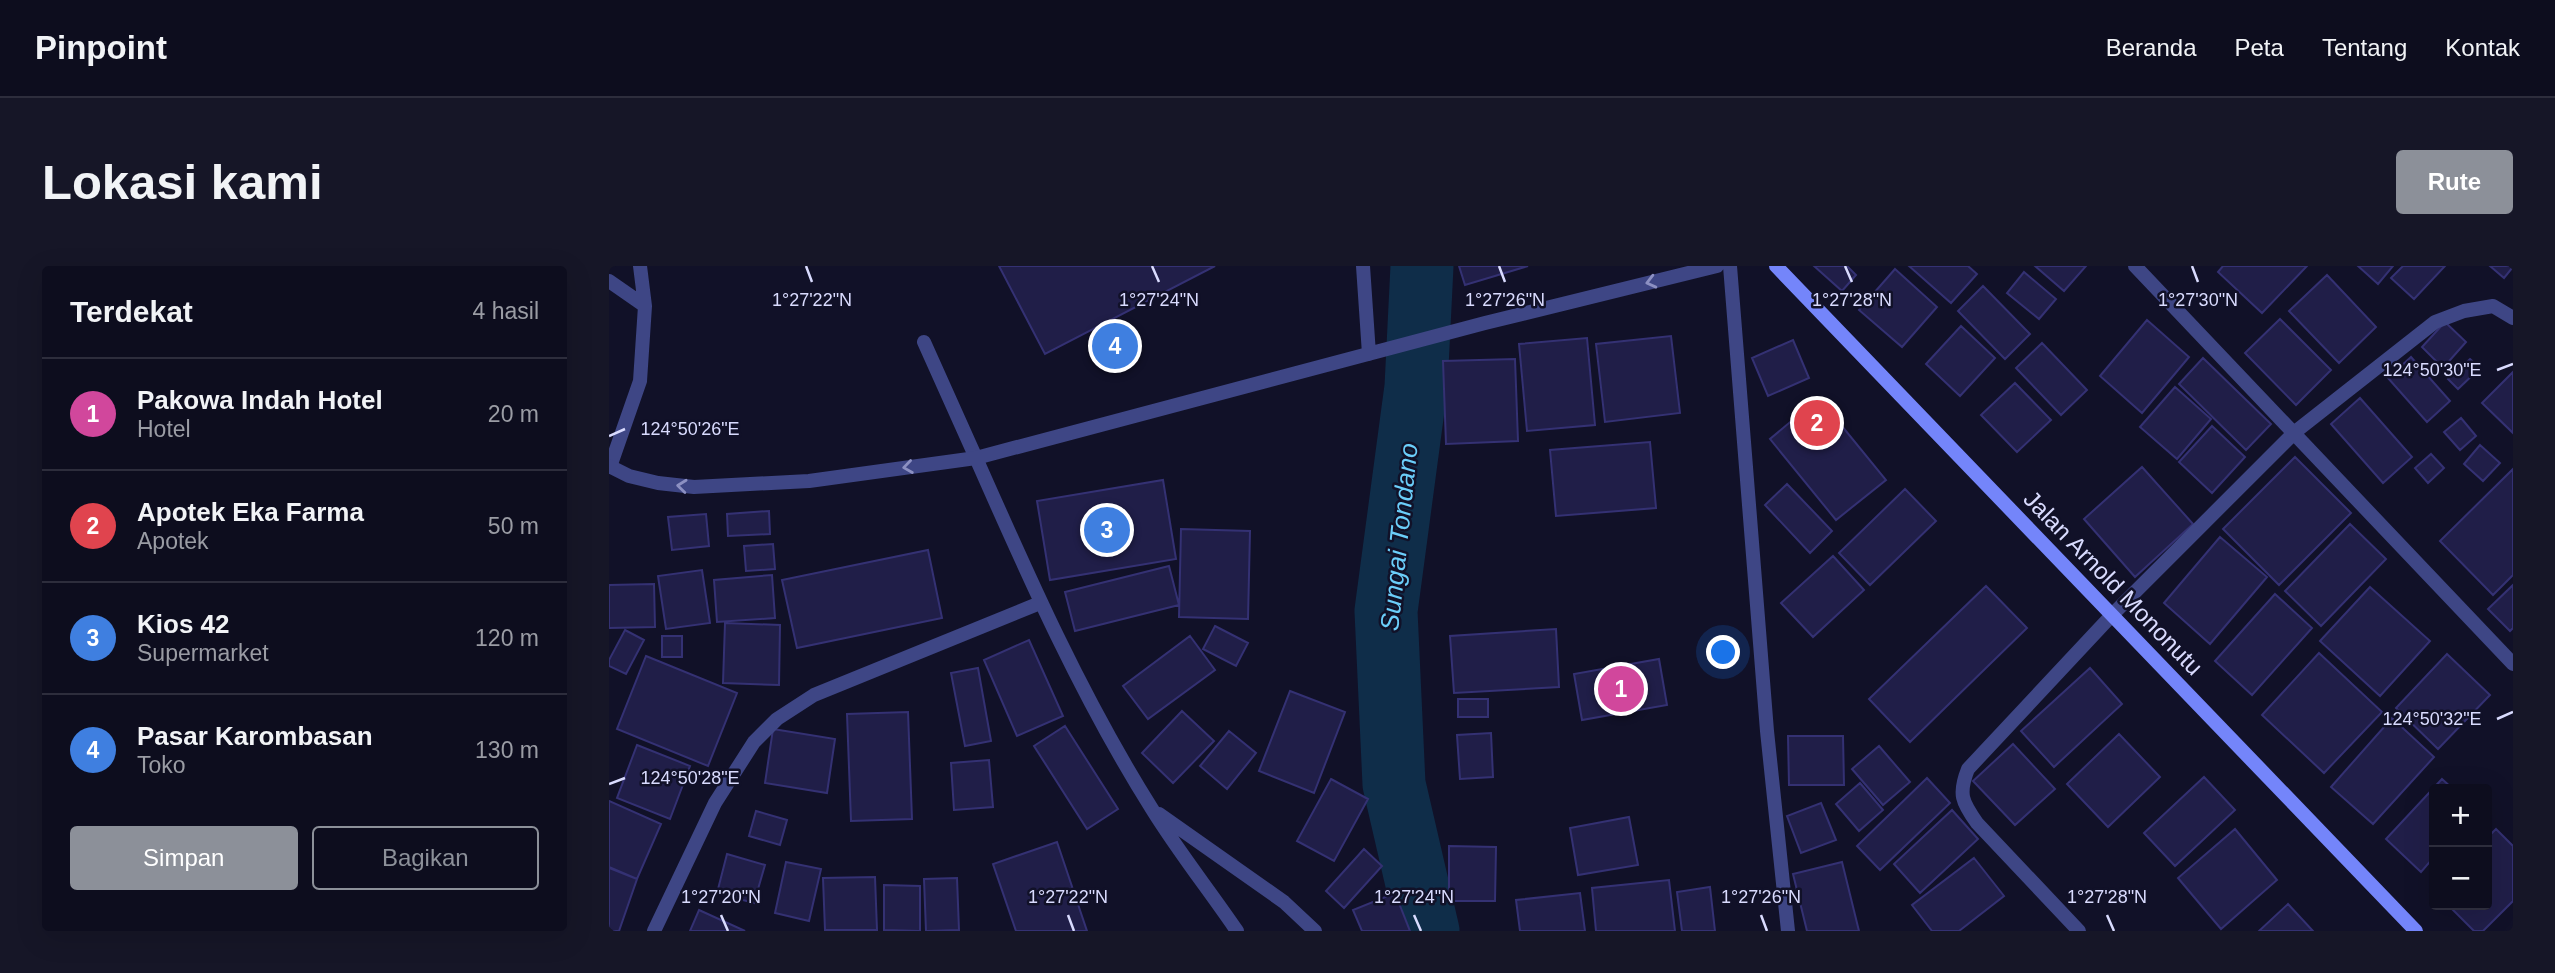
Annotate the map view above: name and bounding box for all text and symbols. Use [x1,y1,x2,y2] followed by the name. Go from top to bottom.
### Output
[35,29,167,66] text: Pinpoint
[2106,34,2197,61] text: Beranda
[2235,34,2284,61] text: Peta
[2322,34,2407,61] text: Tentang
[2445,34,2520,61] text: Kontak
[2396,150,2513,214] button: Rute
[42,155,323,209] text: Lokasi kami
[1645,274,1657,288] one-way arrow
[772,290,852,310] text: 1°27'22"N
[1119,290,1199,310] text: 1°27'24"N
[1465,290,1545,310] text: 1°27'26"N
[1812,290,1892,310] text: 1°27'28"N
[2158,290,2238,310] text: 1°27'30"N
[70,295,193,328] text: Terdekat
[473,298,539,324] text: 4 hasil
[1092,320,1138,372] pin: 4
[2382,360,2482,380] text: 124°50'30"E
[137,385,383,415] text: Pakowa Indah Hotel
[1794,397,1840,449] pin: 2
[87,401,99,427] text: 1
[488,401,539,427] text: 20 m
[137,416,191,442] text: Hotel
[640,419,740,439] text: 124°50'26"E
[1374,442,1424,632] water label: Sungai Tondano
[902,460,914,475] one-way arrow
[676,478,687,493] one-way arrow
[2018,485,2208,680] street label: Jalan Arnold Mononutu
[137,497,364,527] text: Apotek Eka Farma
[1084,504,1130,556] pin: 3
[87,513,99,539] text: 2
[488,513,539,539] text: 50 m
[137,528,209,554] text: Apotek
[137,609,230,639] text: Kios 42
[87,625,99,651] text: 3
[475,625,539,651] text: 120 m
[1706,635,1740,669] your location
[137,640,269,666] text: Supermarket
[1598,663,1644,715] pin: 1
[2382,709,2482,729] text: 124°50'32"E
[137,721,373,751] text: Pasar Karombasan
[87,737,99,763] text: 4
[475,737,539,763] text: 130 m
[137,752,186,778] text: Toko
[640,768,740,788] text: 124°50'28"E
[2429,784,2492,910] map controls
[2429,784,2492,847] button: +
[70,826,298,890] button: Simpan
[312,826,539,890] button: Bagikan
[2429,847,2492,910] button: −
[681,887,761,907] text: 1°27'20"N
[1028,887,1108,907] text: 1°27'22"N
[1374,887,1454,907] text: 1°27'24"N
[1721,887,1801,907] text: 1°27'26"N
[2067,887,2147,907] text: 1°27'28"N

